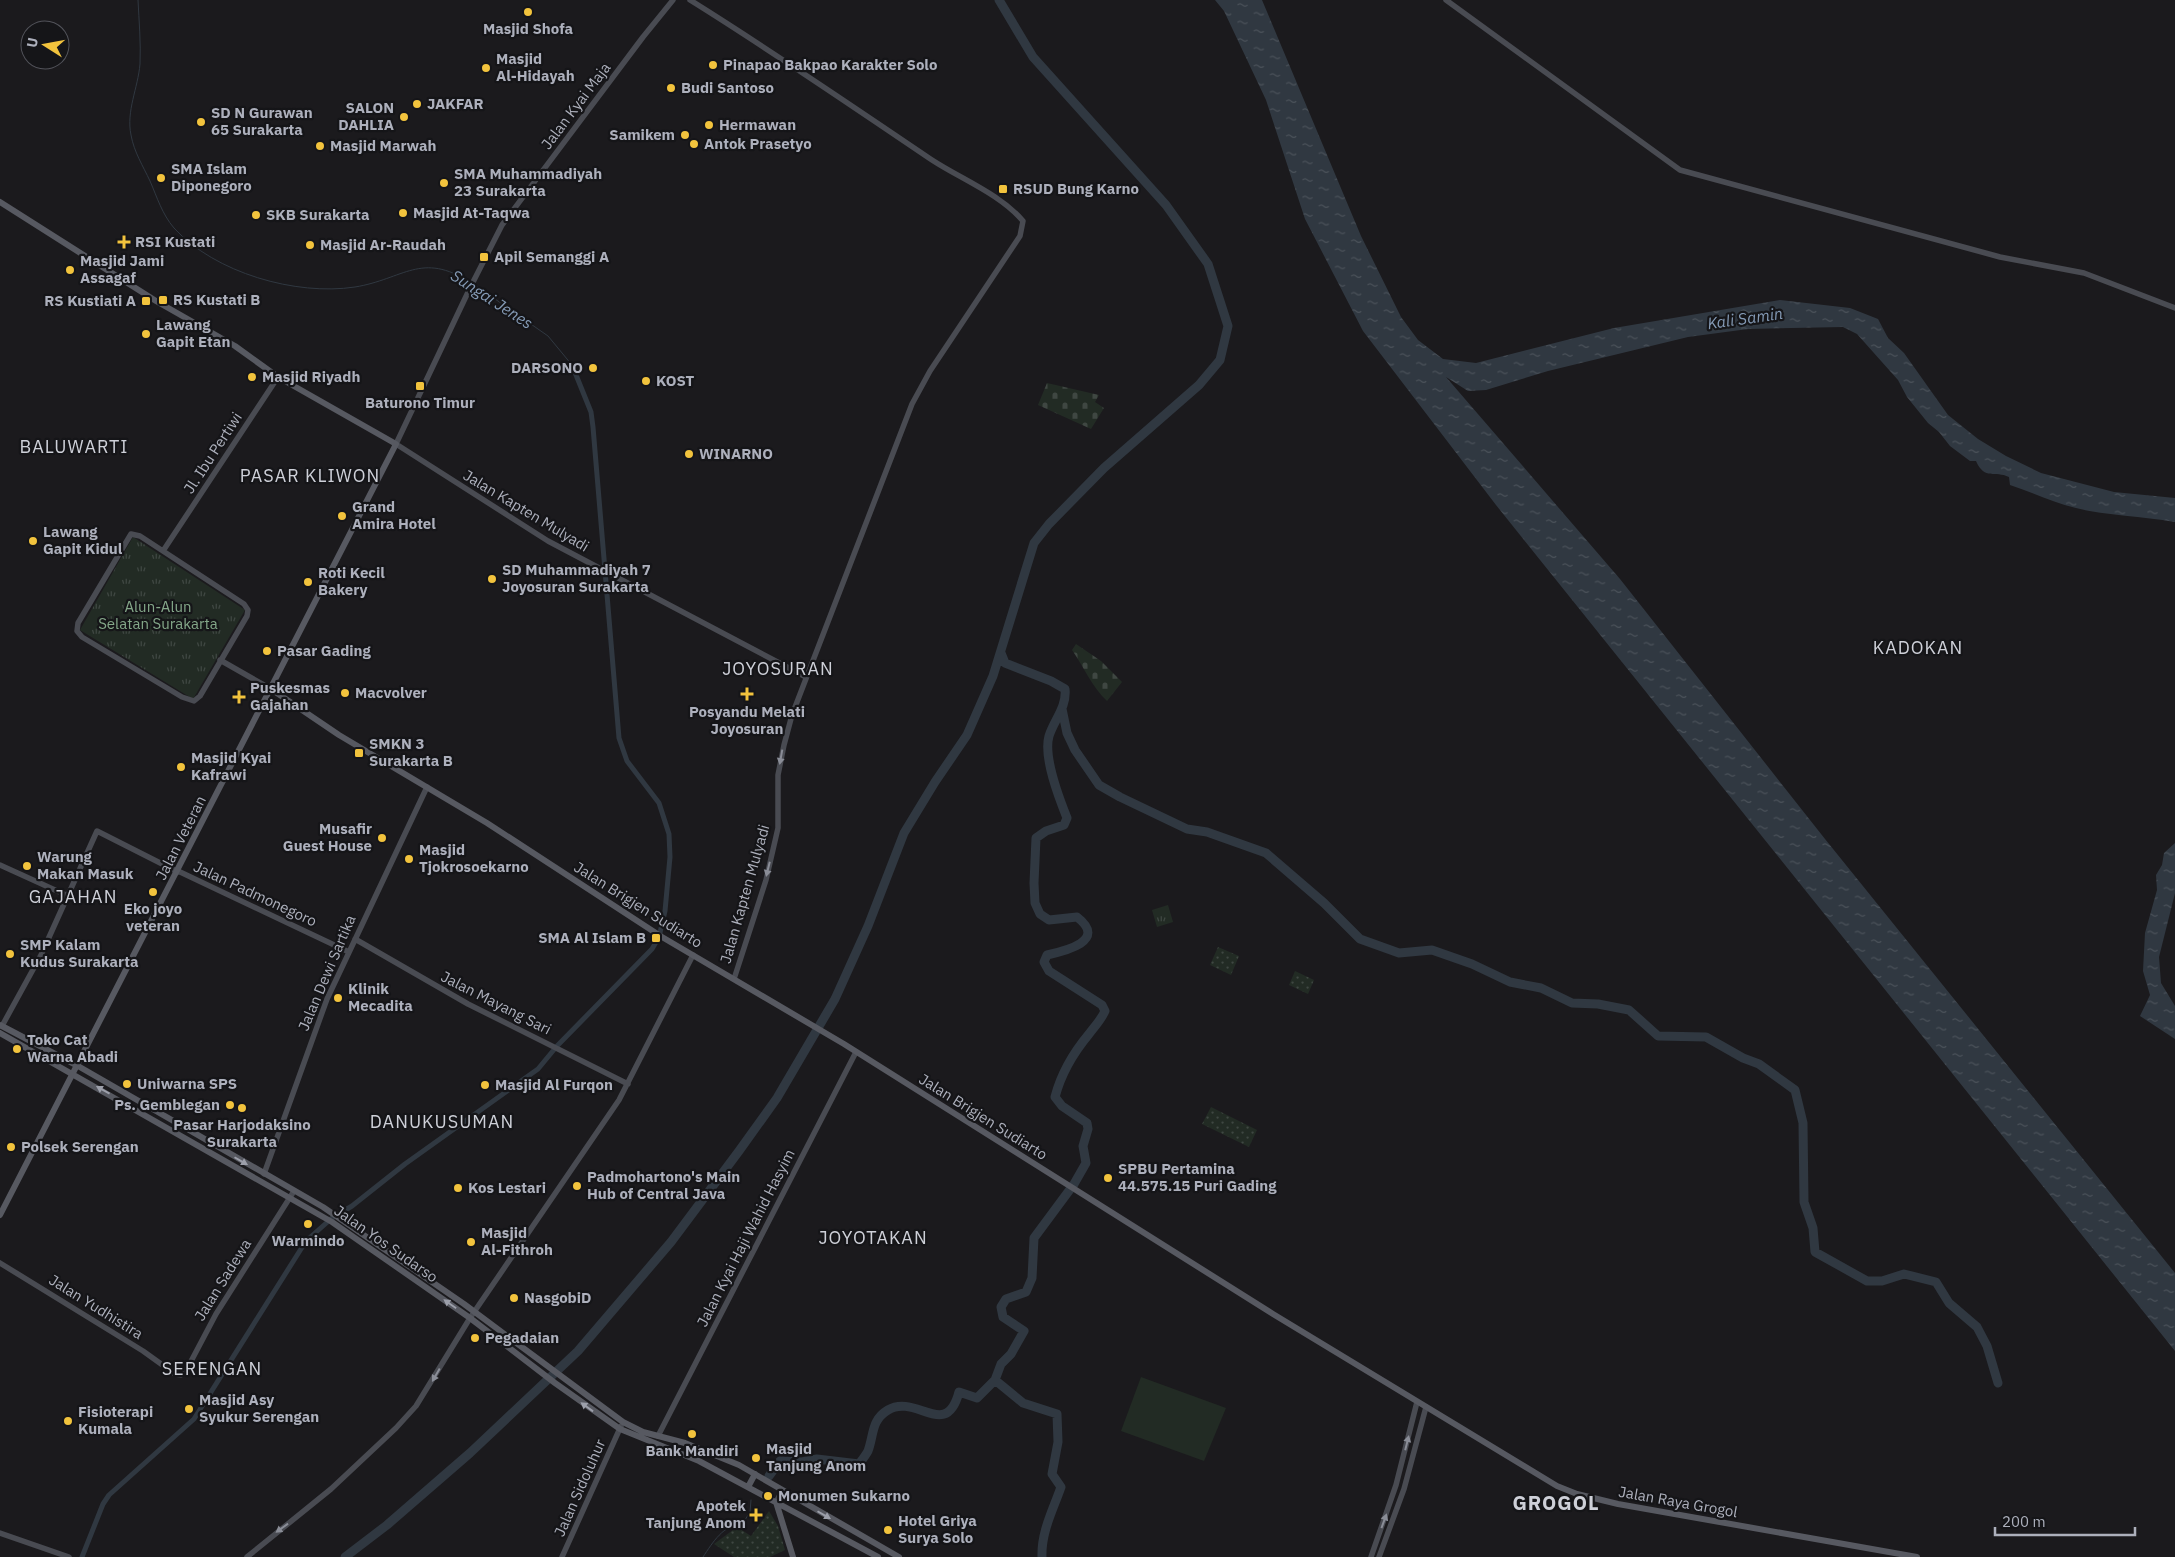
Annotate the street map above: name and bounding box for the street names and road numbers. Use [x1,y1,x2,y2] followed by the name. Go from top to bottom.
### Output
[537,59,614,153] street label: Jalan Kyai Maja
[179,408,246,497] street label: Jl. Ibu Pertiwi
[460,465,593,556] street label: Jalan Kapten Mulyadi
[151,792,210,883] street label: Jalan Veteran
[716,822,773,965] street label: Jalan Kapten Mulyadi
[191,857,320,930] street label: Jalan Padmonegoro
[571,857,706,952] street label: Jalan Brigjen Sudiarto
[294,912,360,1034] street label: Jalan Dewi Sartika
[438,967,555,1039] street label: Jalan Mayang Sari
[916,1069,1051,1164] street label: Jalan Brigjen Sudiarto
[692,1146,799,1330] street label: Jalan Kyai Haji Wahid Hasyim
[331,1201,442,1286] street label: Jalan Yos Sudarso
[190,1235,255,1324] street label: Jalan Sadewa
[46,1270,147,1343] street label: Jalan Yudhistira
[550,1436,610,1539] street label: Jalan Sidoluhur
[1617,1482,1739,1521] street label: Jalan Raya Grogol

